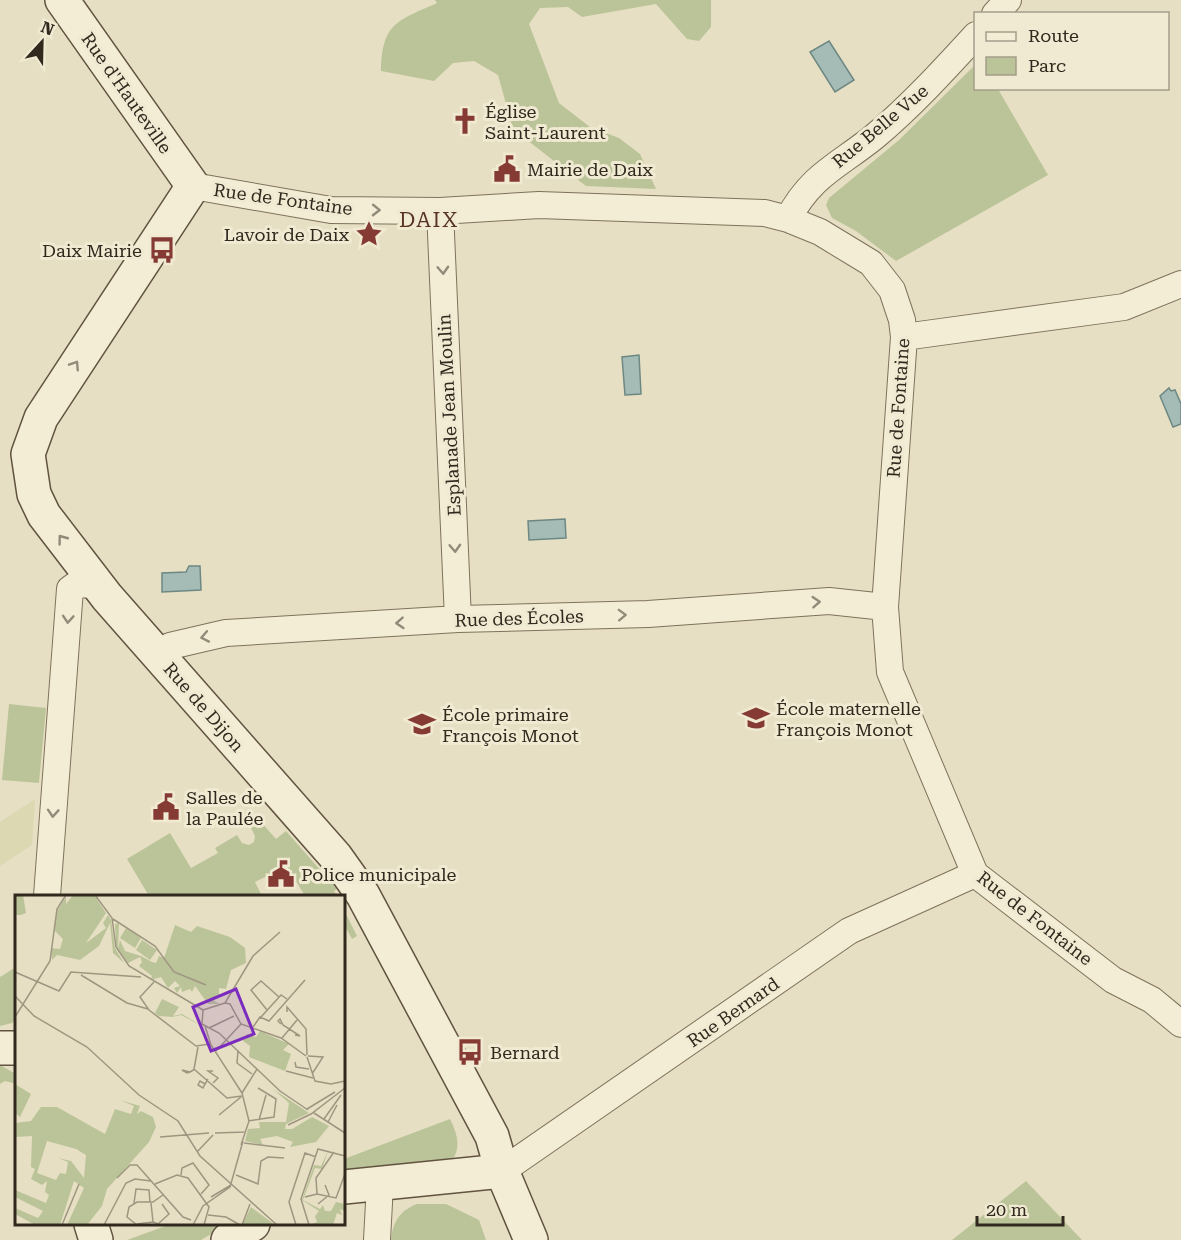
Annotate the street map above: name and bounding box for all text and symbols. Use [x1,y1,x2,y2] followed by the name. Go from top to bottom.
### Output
[12,12,72,72] north arrow
[974,12,1169,90] legend
[38,17,57,40] text: N
[1028,25,1079,46] text: Route
[78,29,177,157] street label: Rue d'Hauteville
[1028,55,1066,76] text: Parc
[828,80,932,172] street label: Rue Belle Vue
[485,101,606,143] place label: Église Saint-Laurent
[450,106,480,136] church icon: Église Saint-Laurent
[492,154,522,184] public building icon: Mairie de Daix
[527,159,654,180] place label: Mairie de Daix
[212,179,354,219] street label: Rue de Fontaine
[371,204,380,217] one-way arrow
[399,208,459,232] district label: DAIX
[354,219,384,249] place icon: Lavoir de Daix
[224,224,350,245] place label: Lavoir de Daix
[147,235,177,265] bus stop icon: Daix Mairie
[42,240,142,261] place label: Daix Mairie
[436,265,449,274] one-way arrow
[433,313,465,517] street label: Esplanade Jean Moulin
[883,337,913,479] street label: Rue de Fontaine
[68,361,79,372] one-way arrow
[58,534,69,545] one-way arrow
[449,544,462,553] one-way arrow
[812,596,821,609] one-way arrow
[454,605,584,631] street label: Rue des Écoles
[617,609,626,621] one-way arrow
[62,614,75,623] one-way arrow
[395,616,404,629] one-way arrow
[201,630,211,643] one-way arrow
[160,658,249,756] street label: Rue de Dijon
[776,698,921,740] place label: École maternelle François Monot
[741,703,771,733] school or university icon: École maternelle François Monot
[442,704,579,746] place label: École primaire François Monot
[407,709,437,739] school or university icon: École primaire François Monot
[186,787,263,829] place label: Salles de la Paulée
[151,792,181,822] public building icon: Salles de la Paulée
[47,808,60,818] one-way arrow
[266,859,296,889] public building icon: Police municipale
[301,864,457,885] place label: Police municipale
[973,867,1097,969] street label: Rue de Fontaine
[15,895,345,1225] inset map
[683,972,783,1051] street label: Rue Bernard
[455,1037,485,1067] bus stop icon: Bernard
[490,1042,560,1063] place label: Bernard
[977,1189,1062,1227] scale bar
[986,1199,1027,1220] text: 20 m

